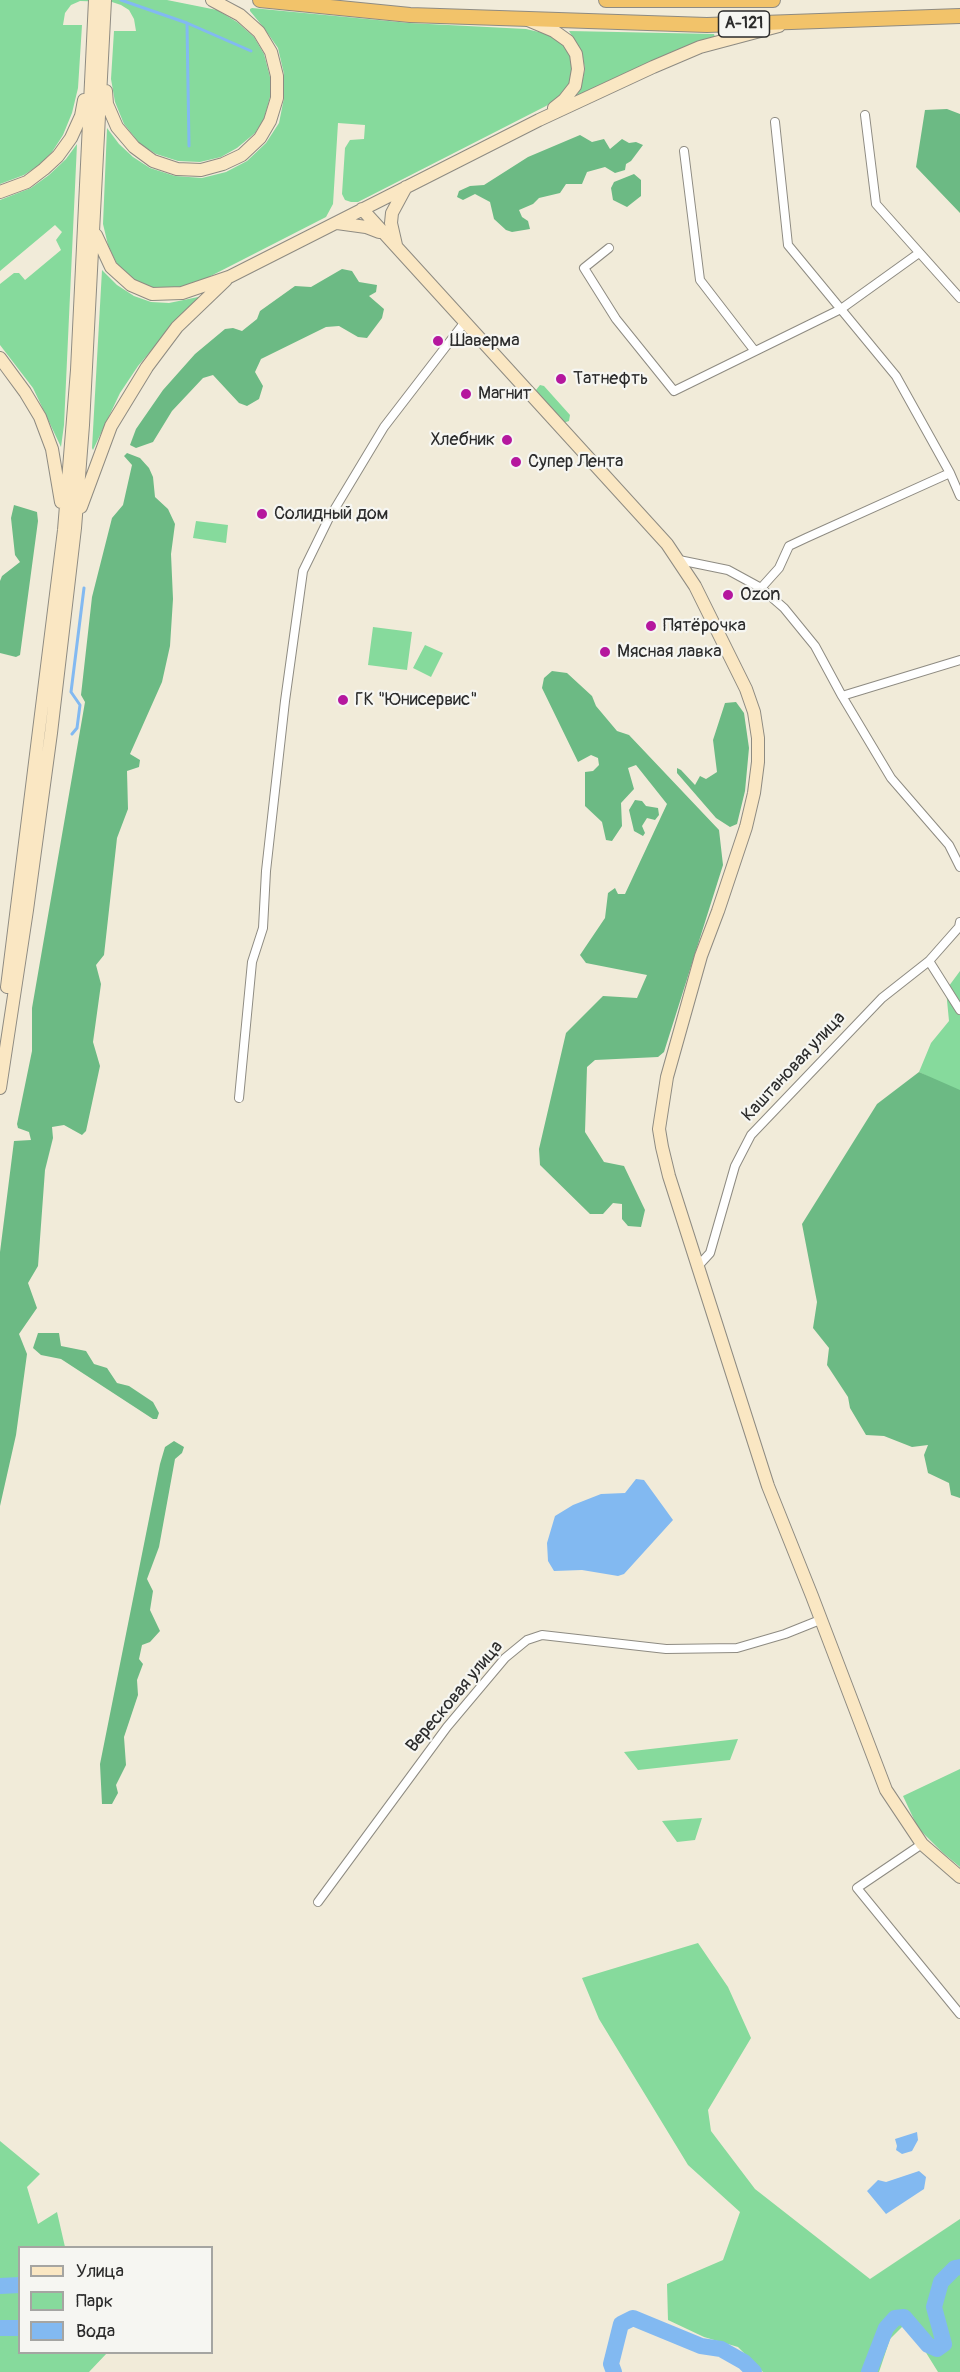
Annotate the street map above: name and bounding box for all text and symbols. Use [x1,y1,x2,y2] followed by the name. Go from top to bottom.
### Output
[718,11,770,37] road number: А-121
[450,330,520,352] place label: Шаверма
[431,334,445,348] marker: Шаверма
[573,368,648,390] place label: Татнефть
[554,372,568,386] marker: Татнефть
[478,383,531,405] place label: Магнит
[459,387,473,401] marker: Магнит
[430,429,495,451] place label: Хлебник
[500,433,514,447] marker: Хлебник
[528,451,623,473] place label: Супер Лента
[509,455,523,469] marker: Супер Лента
[274,503,388,525] place label: Солидный дом
[255,507,269,521] marker: Солидный дом
[740,584,780,606] place label: Ozon
[721,588,735,602] marker: Ozon
[663,615,746,637] place label: Пятёрочка
[644,619,658,633] marker: Пятёрочка
[617,641,722,663] place label: Мясная лавка
[598,645,612,659] marker: Мясная лавка
[355,689,478,711] place label: ГК "Юнисервис"
[336,693,350,707] marker: ГК "Юнисервис"
[738,1008,850,1126] street label: Каштановая улица
[402,1637,508,1757] street label: Вересковая улица
[18,2246,213,2354] legend
[76,2260,124,2283] text: Улица
[76,2290,113,2313] text: Парк
[76,2320,115,2343] text: Вода

